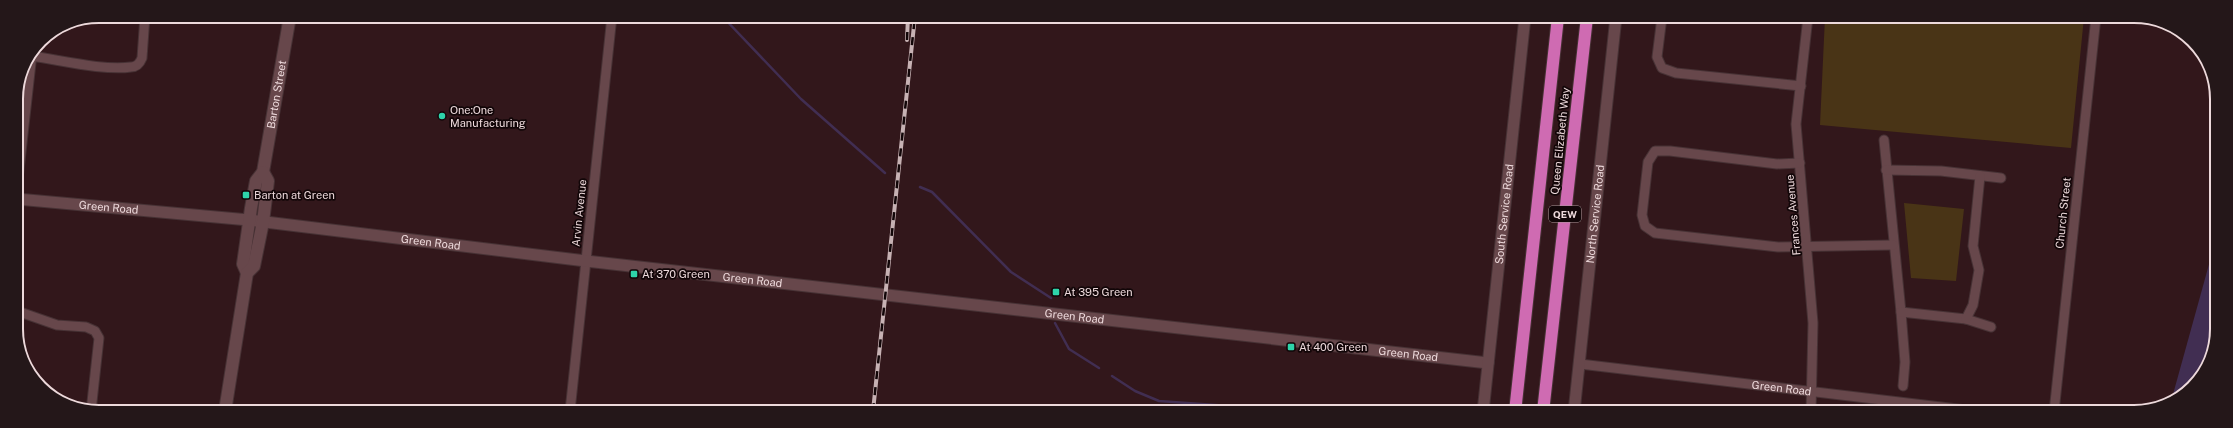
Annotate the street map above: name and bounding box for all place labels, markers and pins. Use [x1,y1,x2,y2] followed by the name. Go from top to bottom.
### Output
[450,104,526,129] place label: One:One Manufacturing
[437,111,447,121] marker: One:One Manufacturing
[254,189,335,201] place label: Barton at Green
[241,190,251,200] marker: Barton at Green
[642,268,710,280] place label: At 370 Green
[629,269,639,279] marker: At 370 Green
[1064,286,1133,298] place label: At 395 Green
[1051,287,1061,297] marker: At 395 Green
[1299,341,1367,353] place label: At 400 Green
[1286,342,1296,352] marker: At 400 Green

